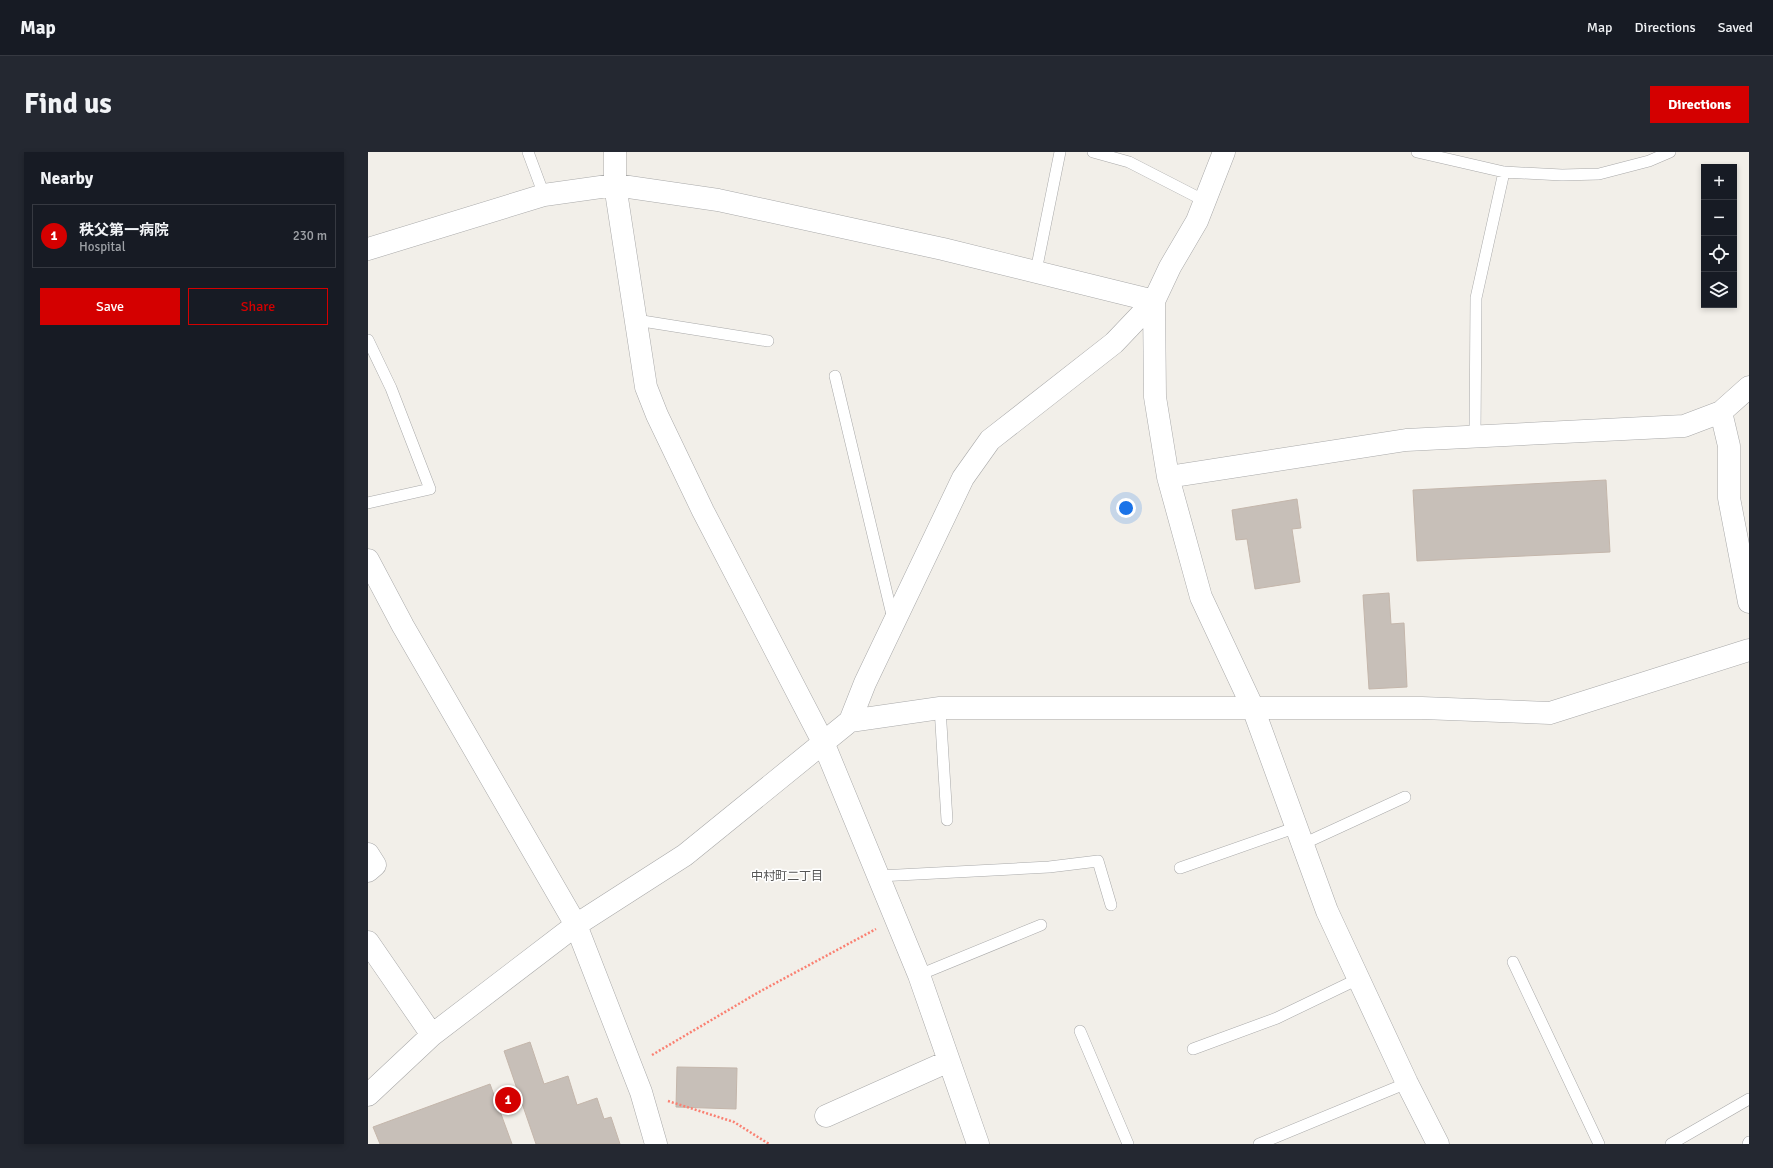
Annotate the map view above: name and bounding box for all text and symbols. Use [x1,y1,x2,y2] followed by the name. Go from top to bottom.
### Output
[20,16,56,40] text: Map
[1587,19,1613,36] text: Map
[1635,19,1696,36] text: Directions
[1718,19,1753,36] text: Saved
[1650,86,1749,123] button: Directions
[24,87,112,121] text: Find us
[1701,164,1737,308] map controls
[1701,164,1737,200] button: +
[40,168,93,189] text: Nearby
[1701,200,1737,236] button: −
[79,221,169,239] text: 秩父第一病院
[50,228,58,244] text: 1
[293,228,327,244] text: 230 m
[1701,236,1737,272] button: locate
[79,239,126,255] text: Hospital
[1701,272,1737,308] button: layers
[40,288,180,325] button: Save
[188,288,328,325] button: Share
[1116,498,1136,518] your location
[751,869,823,884] district label: 中村町二丁目
[495,1085,521,1115] pin: 1

